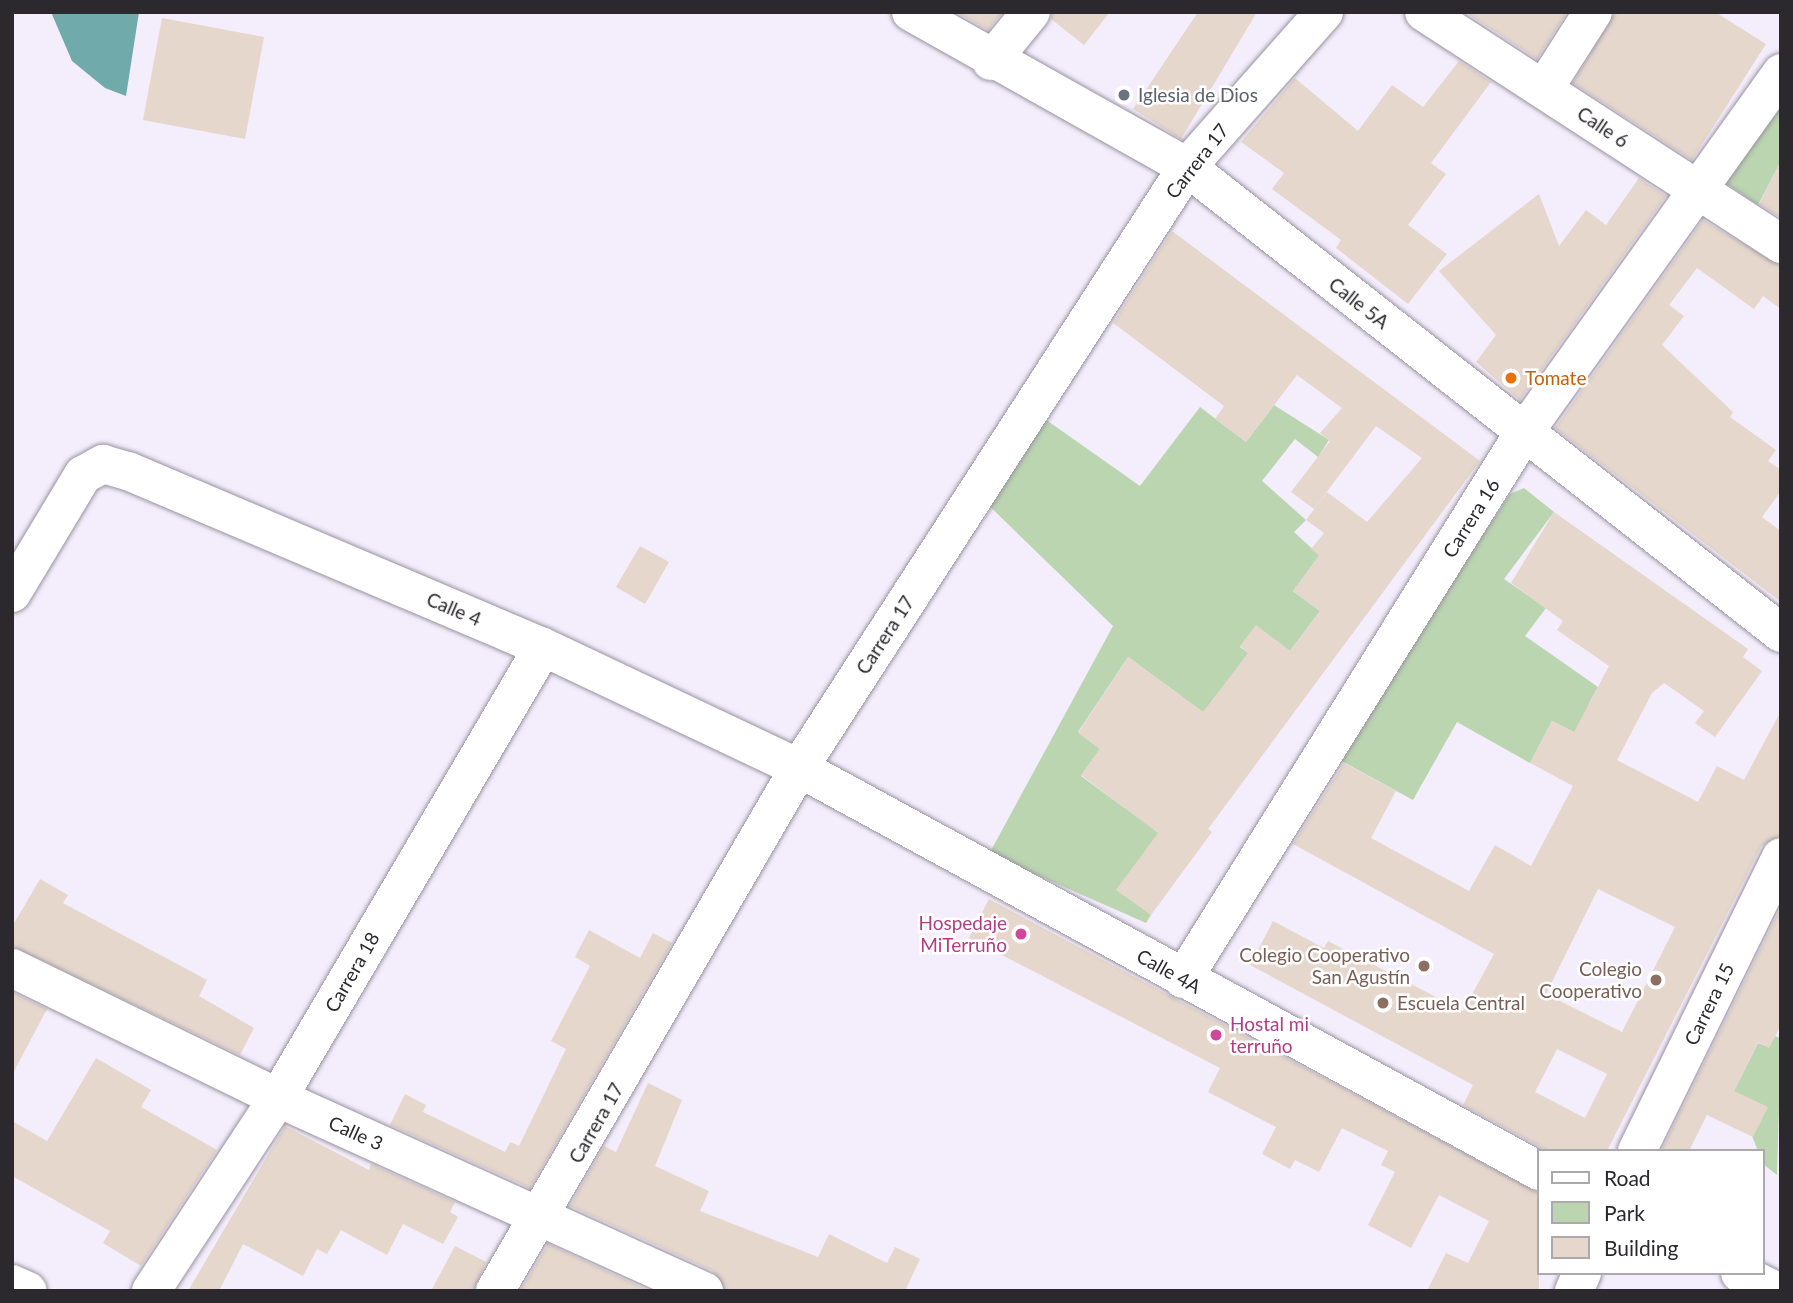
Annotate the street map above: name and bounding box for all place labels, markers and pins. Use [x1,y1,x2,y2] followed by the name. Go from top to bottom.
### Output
[1138,84,1258,106] place label: Iglesia de Dios
[1116,87,1132,103] marker: Iglesia de Dios
[1525,367,1586,389] place label: Tomate
[1503,370,1519,386] marker: Tomate
[918,912,1007,956] place label: Hospedaje MiTerruño
[1013,926,1029,942] marker: Hospedaje MiTerruño
[1239,944,1410,988] place label: Colegio Cooperativo San Agustín
[1416,958,1432,974] marker: Colegio Cooperativo San Agustín
[1539,958,1642,1002] place label: Colegio Cooperativo
[1648,972,1664,988] marker: Colegio Cooperativo
[1397,992,1525,1014] place label: Escuela Central
[1375,995,1391,1011] marker: Escuela Central
[1230,1013,1309,1057] place label: Hostal mi terruño
[1208,1027,1224,1043] marker: Hostal mi terruño

